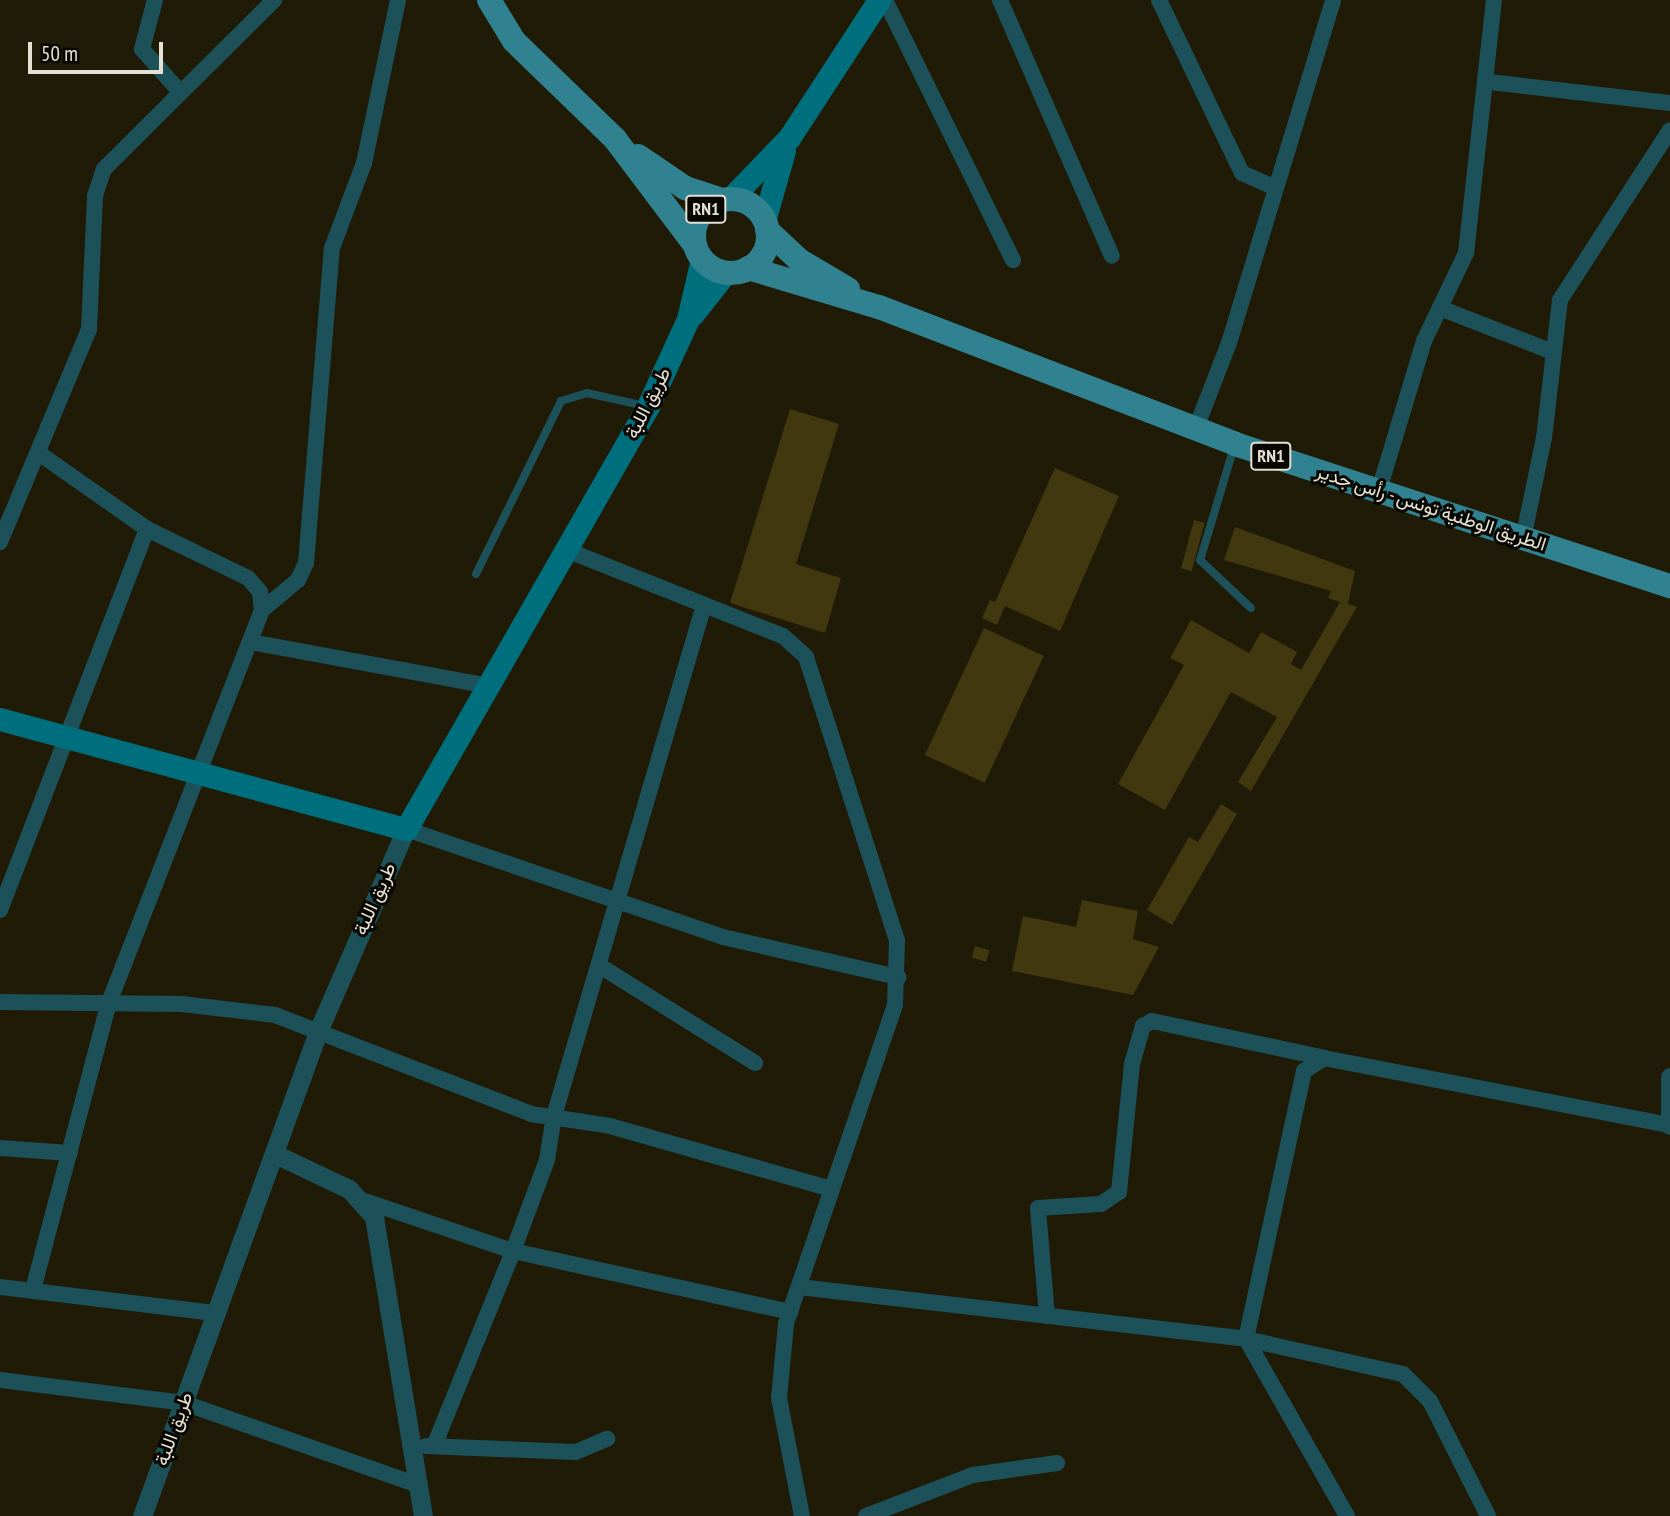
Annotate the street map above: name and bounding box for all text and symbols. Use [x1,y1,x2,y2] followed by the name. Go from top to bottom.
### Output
[32,28,166,72] scale bar
[41,40,78,67] text: 50 m
[685,194,727,224] road number: RN1
[620,364,676,442] street label: طريق اللبة
[1250,442,1292,470] road number: RN1
[1312,460,1550,556] street label: الطريق الوطنية تونس - رأس جدير
[349,859,401,939] street label: طريق اللبة
[150,1389,198,1469] street label: طريق اللبة

